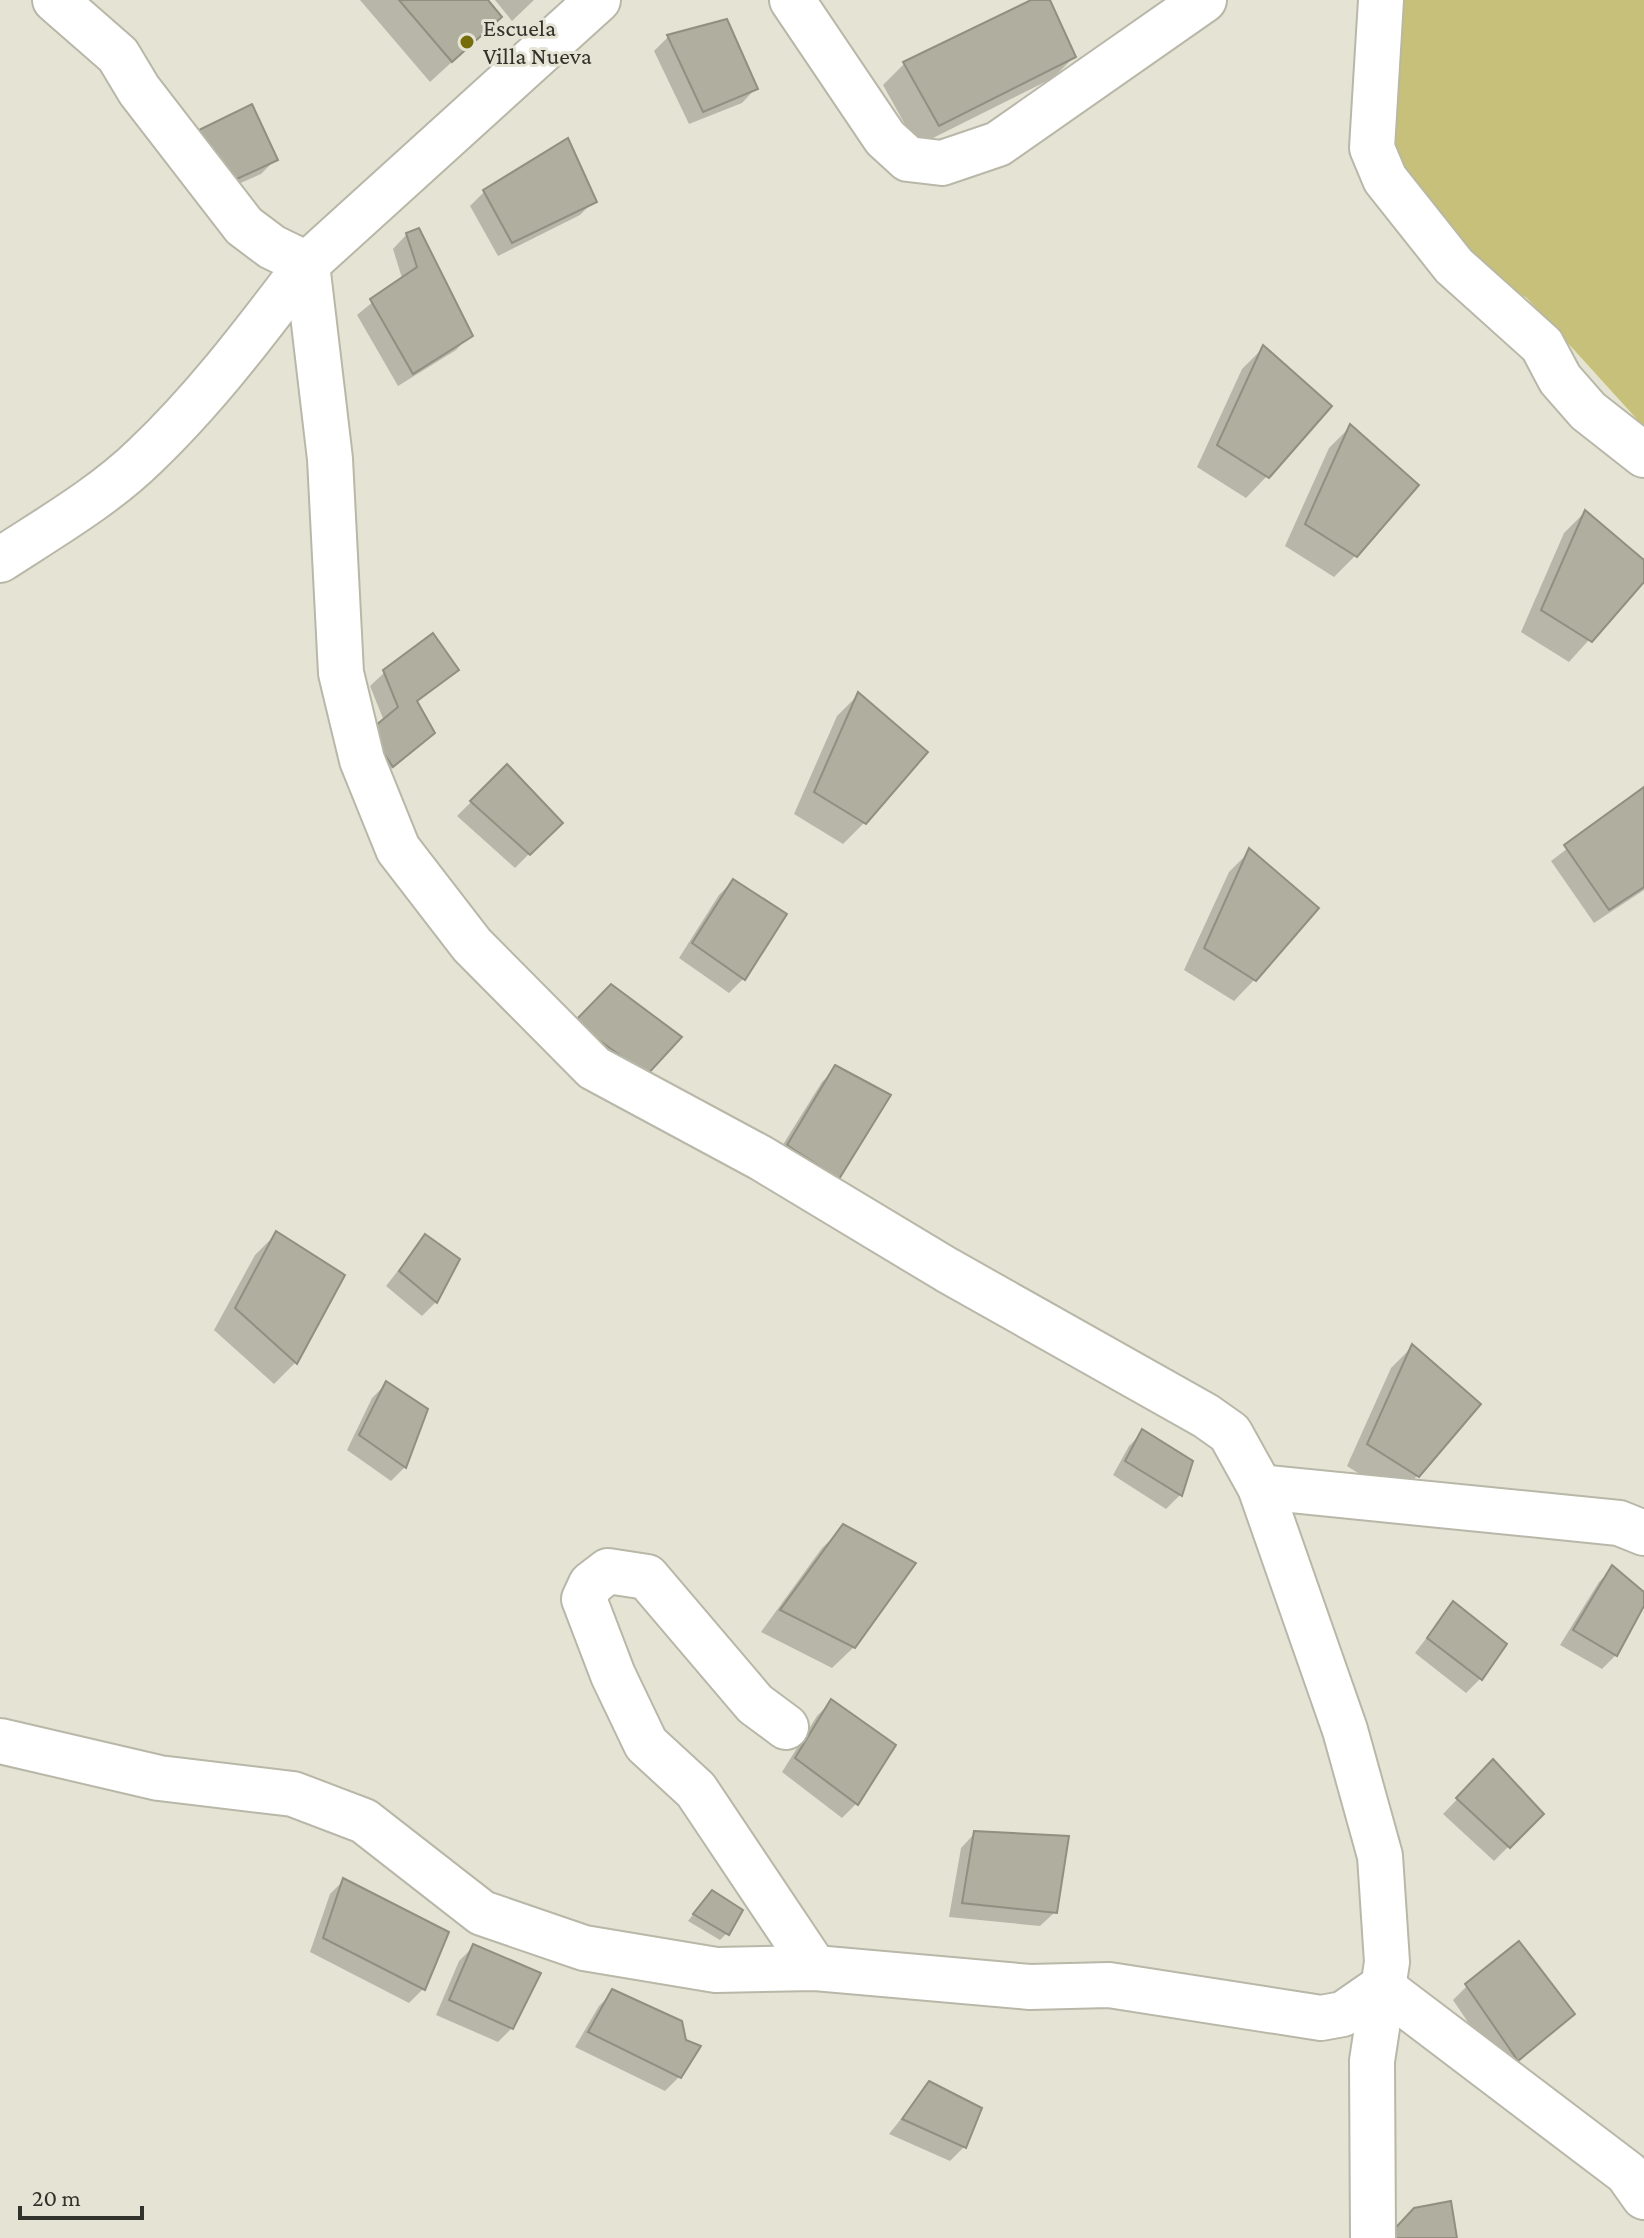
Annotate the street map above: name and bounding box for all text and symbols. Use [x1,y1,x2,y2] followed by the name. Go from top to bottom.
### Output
[483,14,592,69] place label: Escuela Villa Nueva
[458,33,476,51] marker: Escuela Villa Nueva
[20,2170,142,2220] scale bar
[32,2184,81,2211] text: 20 m

